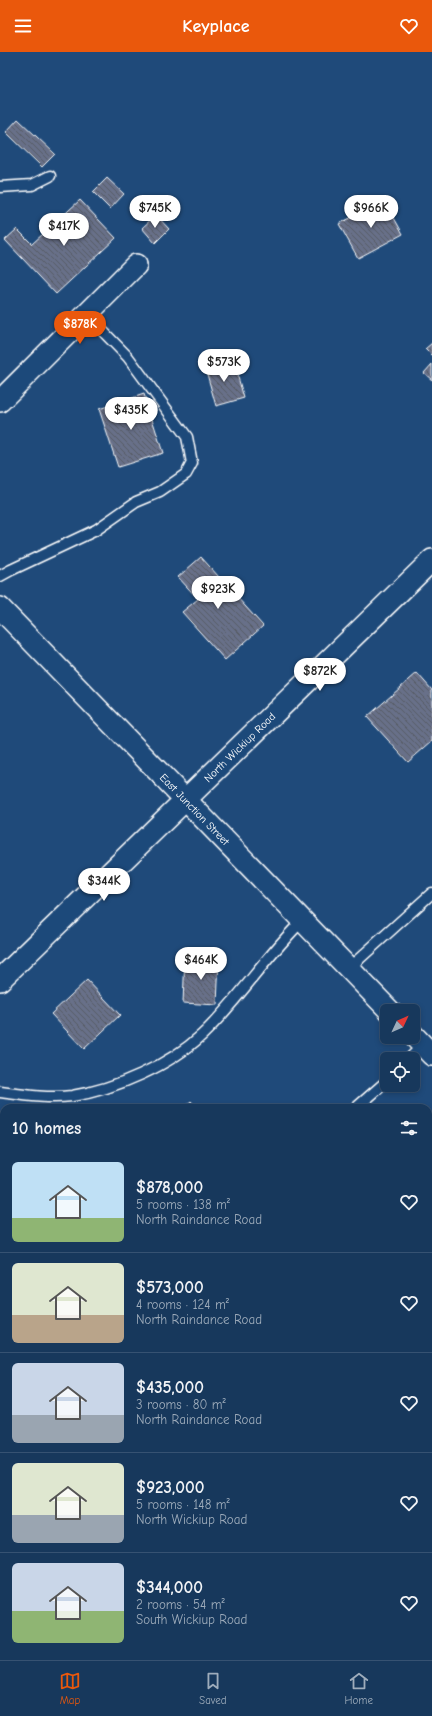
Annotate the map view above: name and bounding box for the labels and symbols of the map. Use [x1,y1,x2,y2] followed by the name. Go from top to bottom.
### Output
[127,195,183,229] pin: $745K
[343,195,399,229] pin: $966K
[36,213,92,247] pin: $417K
[52,311,108,345] pin: $878K
[196,349,252,383] pin: $573K
[103,397,159,431] pin: $435K
[190,576,246,610] pin: $923K
[292,658,348,692] pin: $872K
[201,710,278,785] street label: North Wickiup Road
[157,771,233,849] street label: East Junction Street
[76,868,132,902] pin: $344K
[173,947,229,981] pin: $464K
[380,1004,420,1044] north arrow

